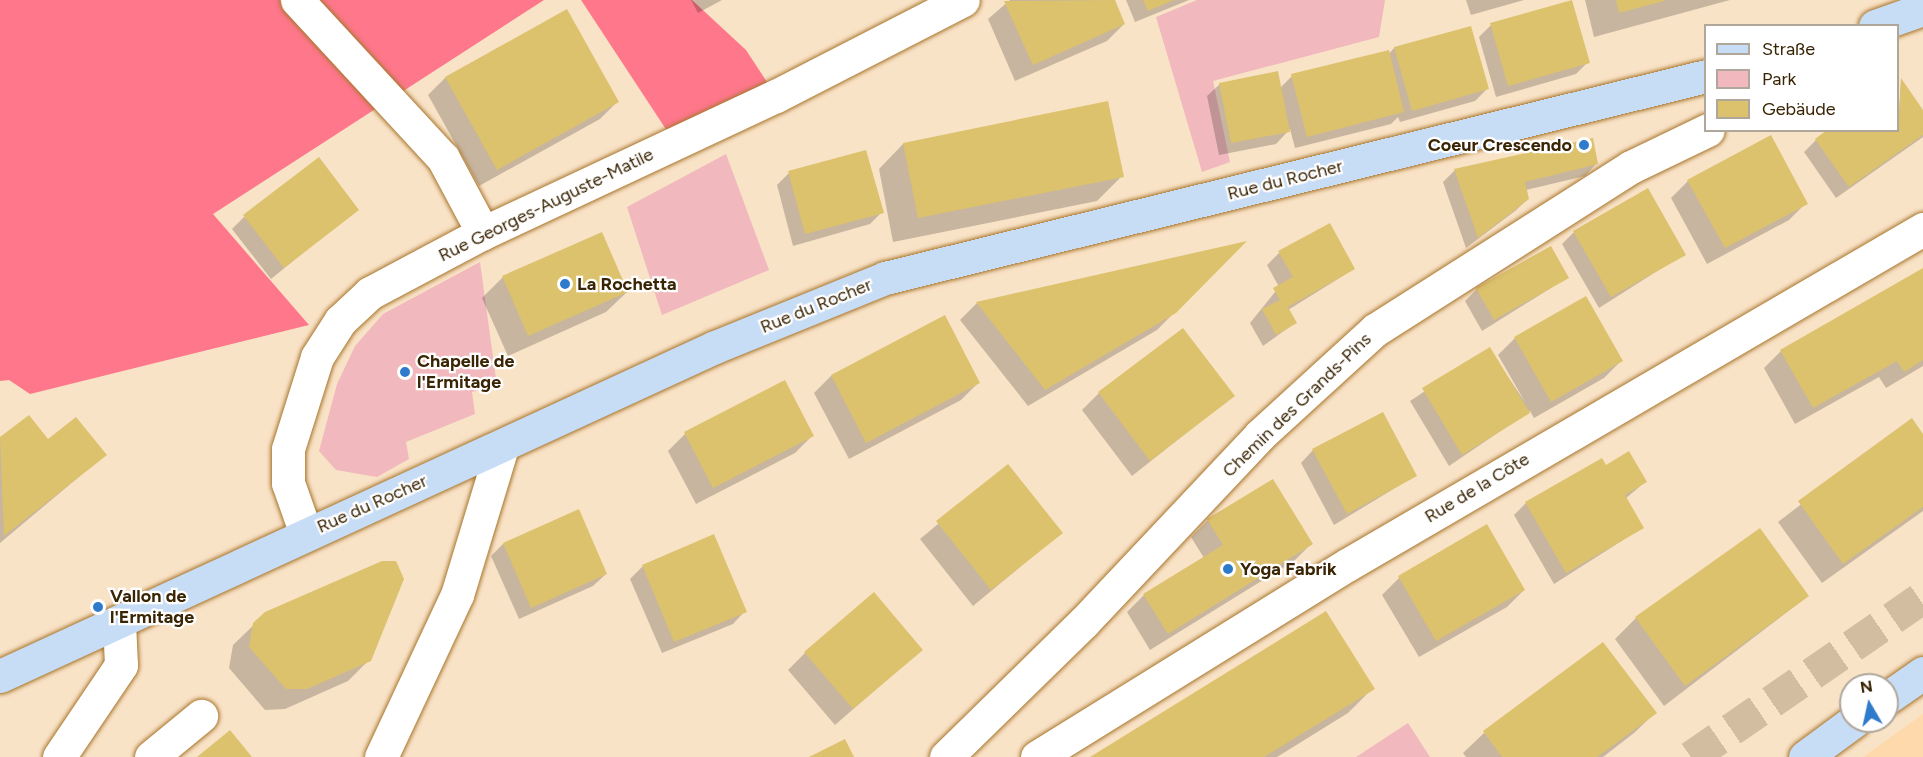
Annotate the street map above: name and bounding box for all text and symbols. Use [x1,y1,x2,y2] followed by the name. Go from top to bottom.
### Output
[1704,24,1899,132] legend
[1762,38,1815,60] text: Straße
[1762,68,1796,90] text: Park
[1762,98,1836,120] text: Gebäude
[1428,134,1572,156] place label: Coeur Crescendo
[1577,138,1591,152] marker: Coeur Crescendo
[435,143,657,267] street label: Rue Georges-Auguste-Matile
[1225,155,1345,205] street label: Rue du Rocher
[577,273,677,295] place label: La Rochetta
[757,274,875,338] street label: Rue du Rocher
[558,277,572,291] marker: La Rochetta
[1218,328,1376,482] street label: Chemin des Grands-Pins
[417,351,514,394] place label: Chapelle de l'Ermitage
[398,365,412,379] marker: Chapelle de l'Ermitage
[1421,448,1533,528] street label: Rue de la Côte
[314,470,430,538] street label: Rue du Rocher
[1240,558,1337,580] place label: Yoga Fabrik
[1221,562,1235,576] marker: Yoga Fabrik
[110,586,194,628] place label: Vallon de l'Ermitage
[91,600,105,614] marker: Vallon de l'Ermitage
[1839,673,1899,733] north arrow
[1859,676,1874,697] text: N

